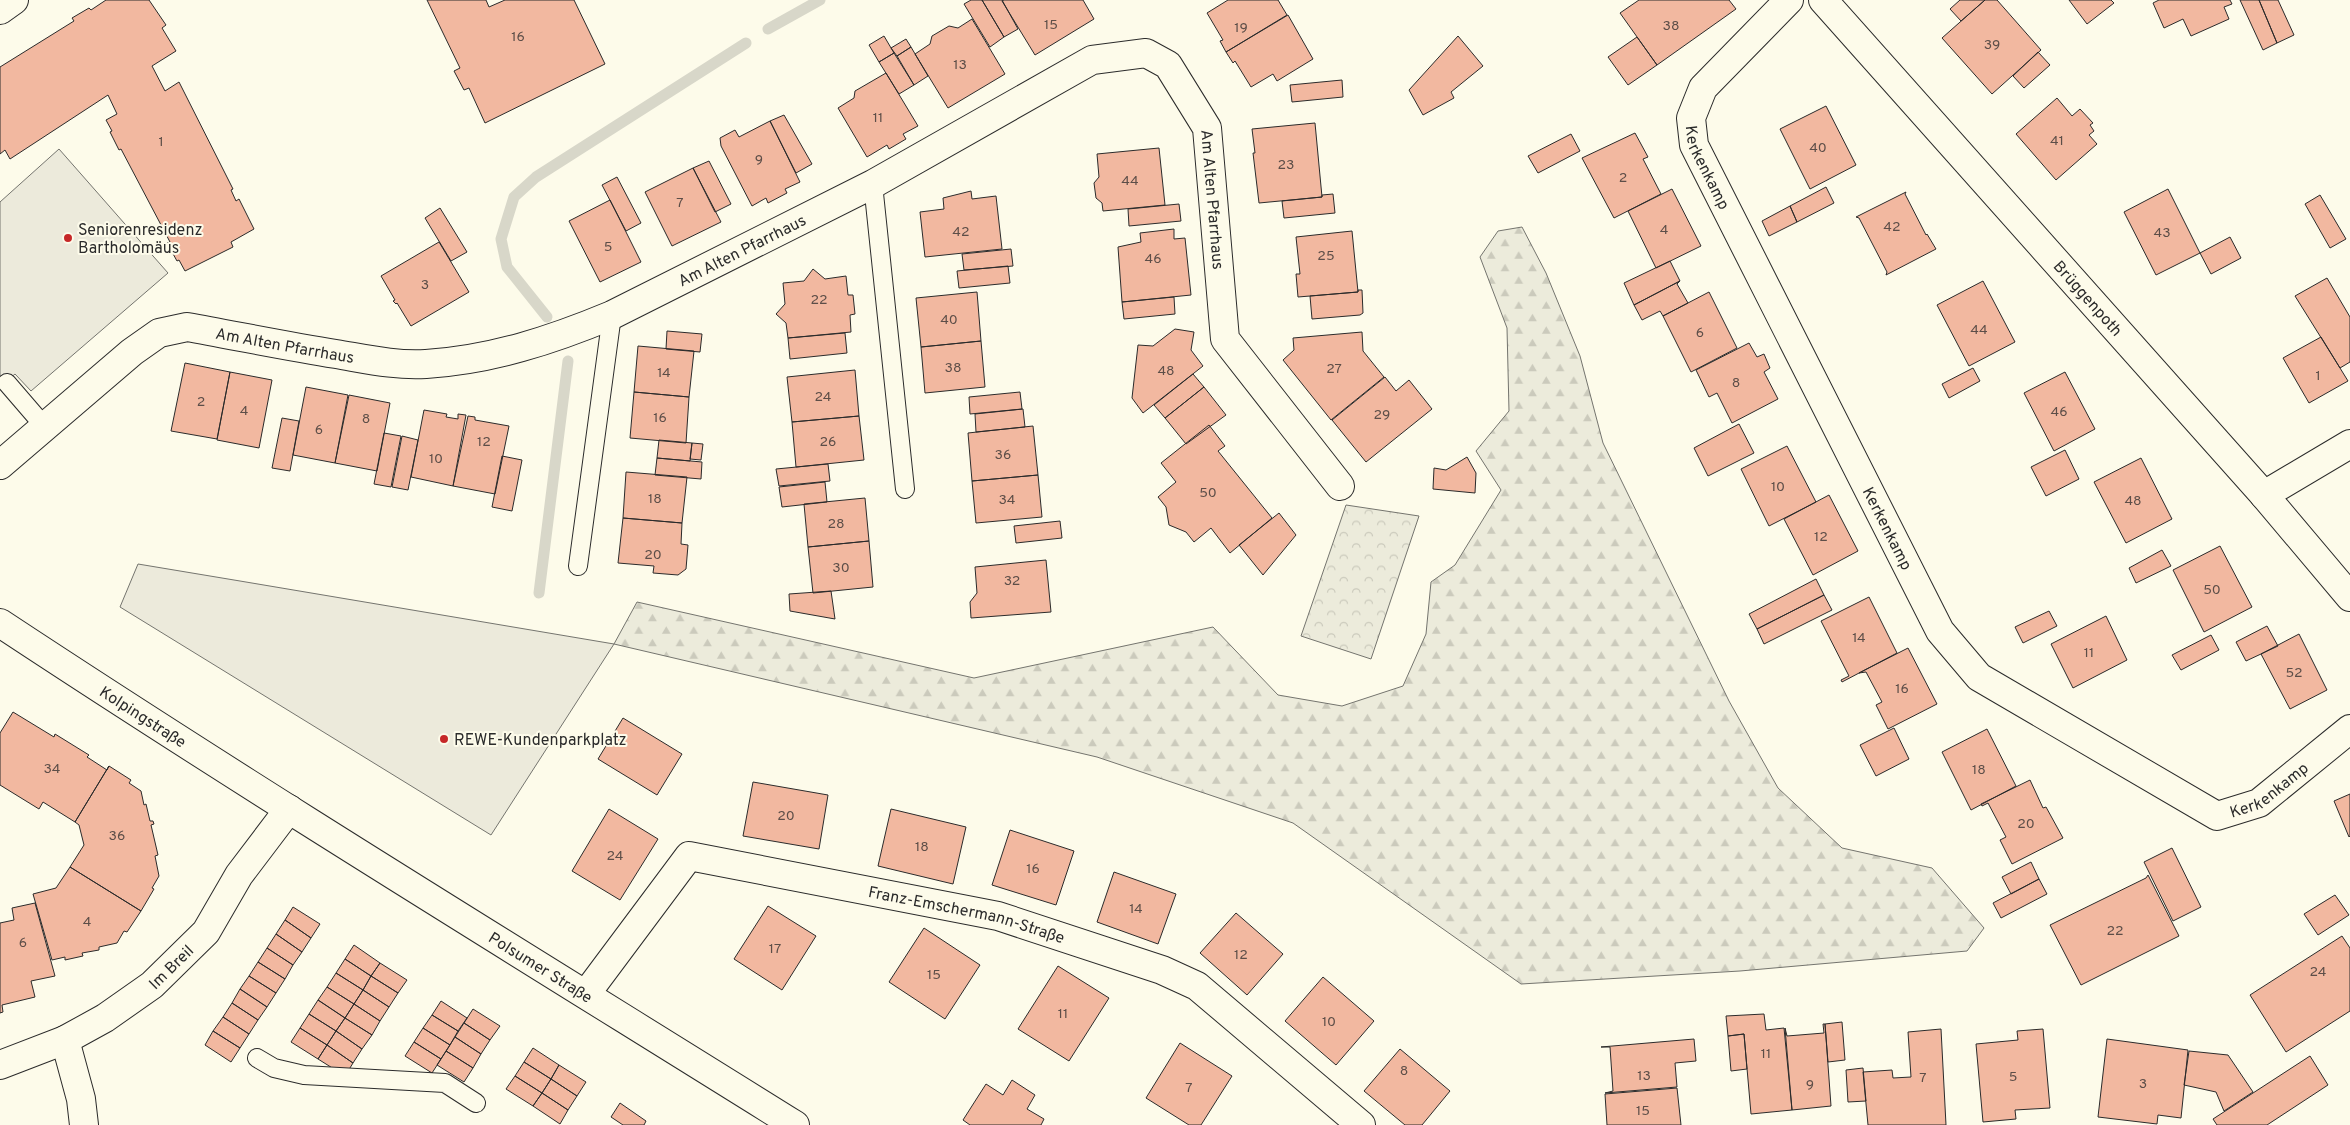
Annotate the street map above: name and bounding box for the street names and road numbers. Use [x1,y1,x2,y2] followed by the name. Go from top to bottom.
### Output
[1680,124,1733,214] street label: Kerkenkamp
[1195,129,1227,271] street label: Am Alten Pfarrhaus
[675,211,810,292] street label: Am Alten Pfarrhaus
[2048,257,2126,341] street label: Brüggenpoth
[214,324,356,369] street label: Am Alten Pfarrhaus
[1857,484,1916,574] street label: Kerkenkamp
[95,683,189,753] street label: Kolpingstraße
[2228,759,2313,823] street label: Kerkenkamp
[866,883,1067,949] street label: Franz-Emschermann-Straße
[484,929,596,1009] street label: Polsumer Straße
[145,942,199,994] street label: Im Breil

